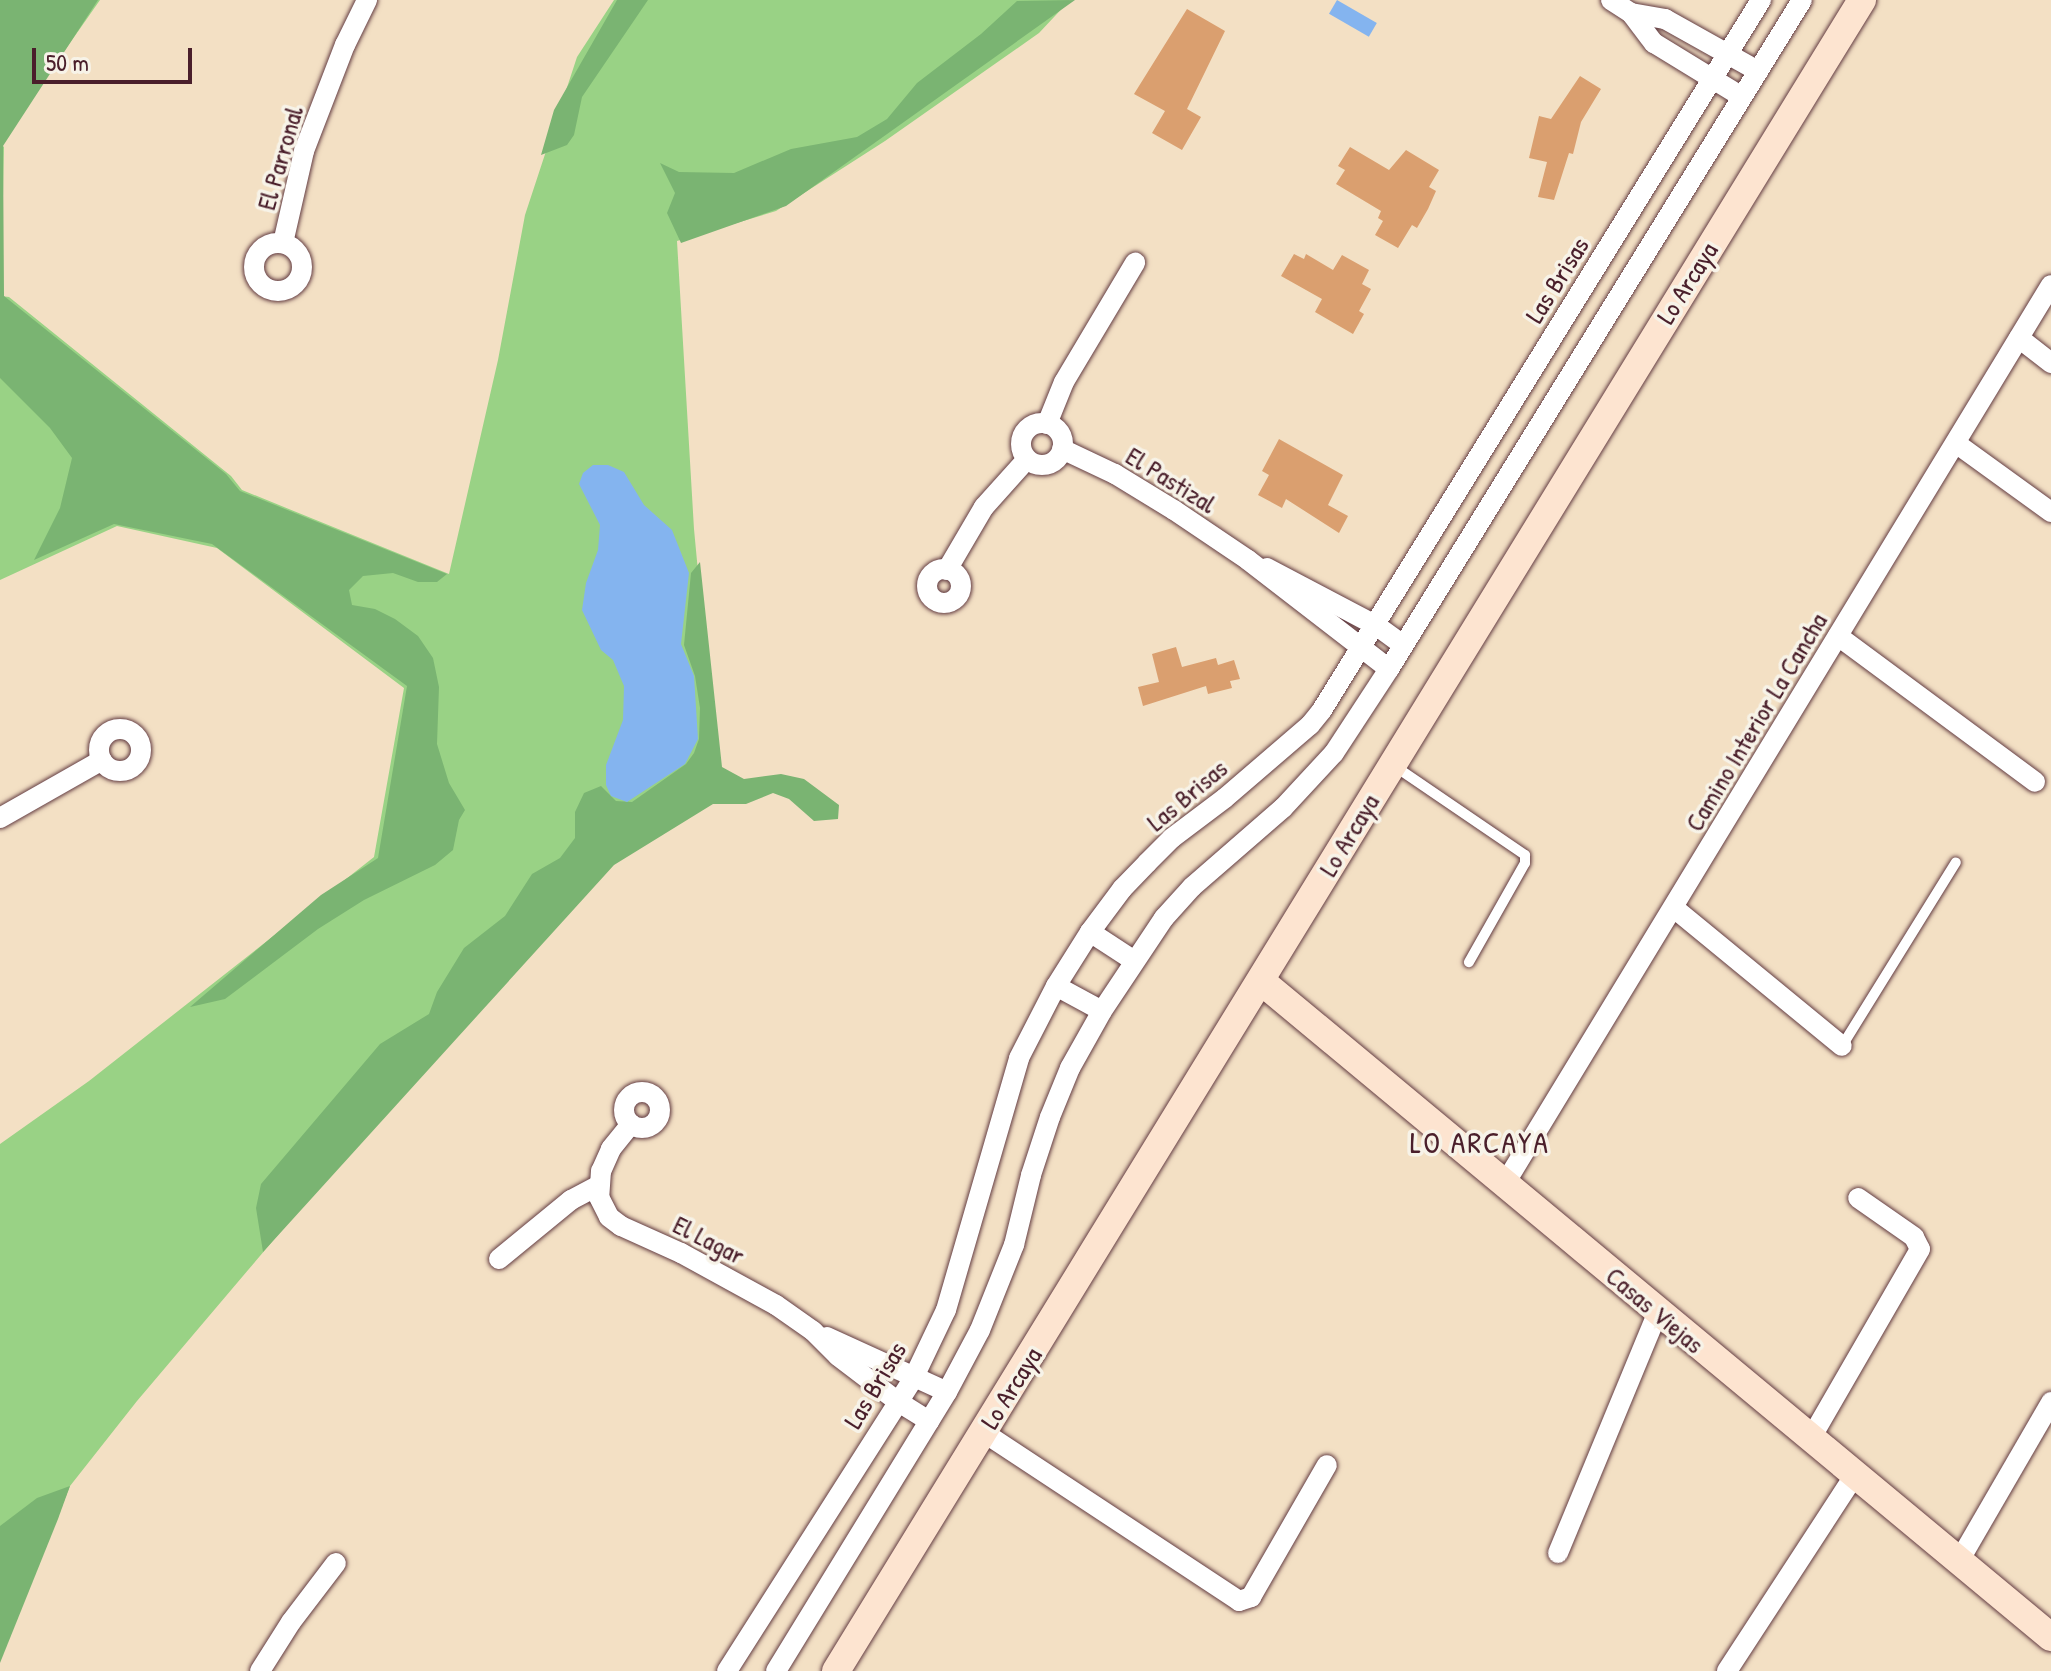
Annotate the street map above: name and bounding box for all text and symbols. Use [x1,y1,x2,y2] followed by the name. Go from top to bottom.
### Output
[36,32,196,82] scale bar
[46,46,89,78] text: 50 m
[250,103,310,213] street label: El Parronal
[1519,231,1595,329] street label: Las Brisas
[1650,236,1724,330] street label: Lo Arcaya
[1120,440,1222,520] street label: El Pastizal
[1679,607,1833,837] street label: Camino Interior La Cancha
[1141,752,1233,838] street label: Las Brisas
[1312,788,1386,882] street label: Lo Arcaya
[1410,1124,1550,1160] district label: LO ARCAYA
[668,1209,750,1271] street label: El Lagar
[1600,1260,1710,1360] street label: Casas Viejas
[837,1336,913,1434] street label: Las Brisas
[974,1341,1048,1435] street label: Lo Arcaya

